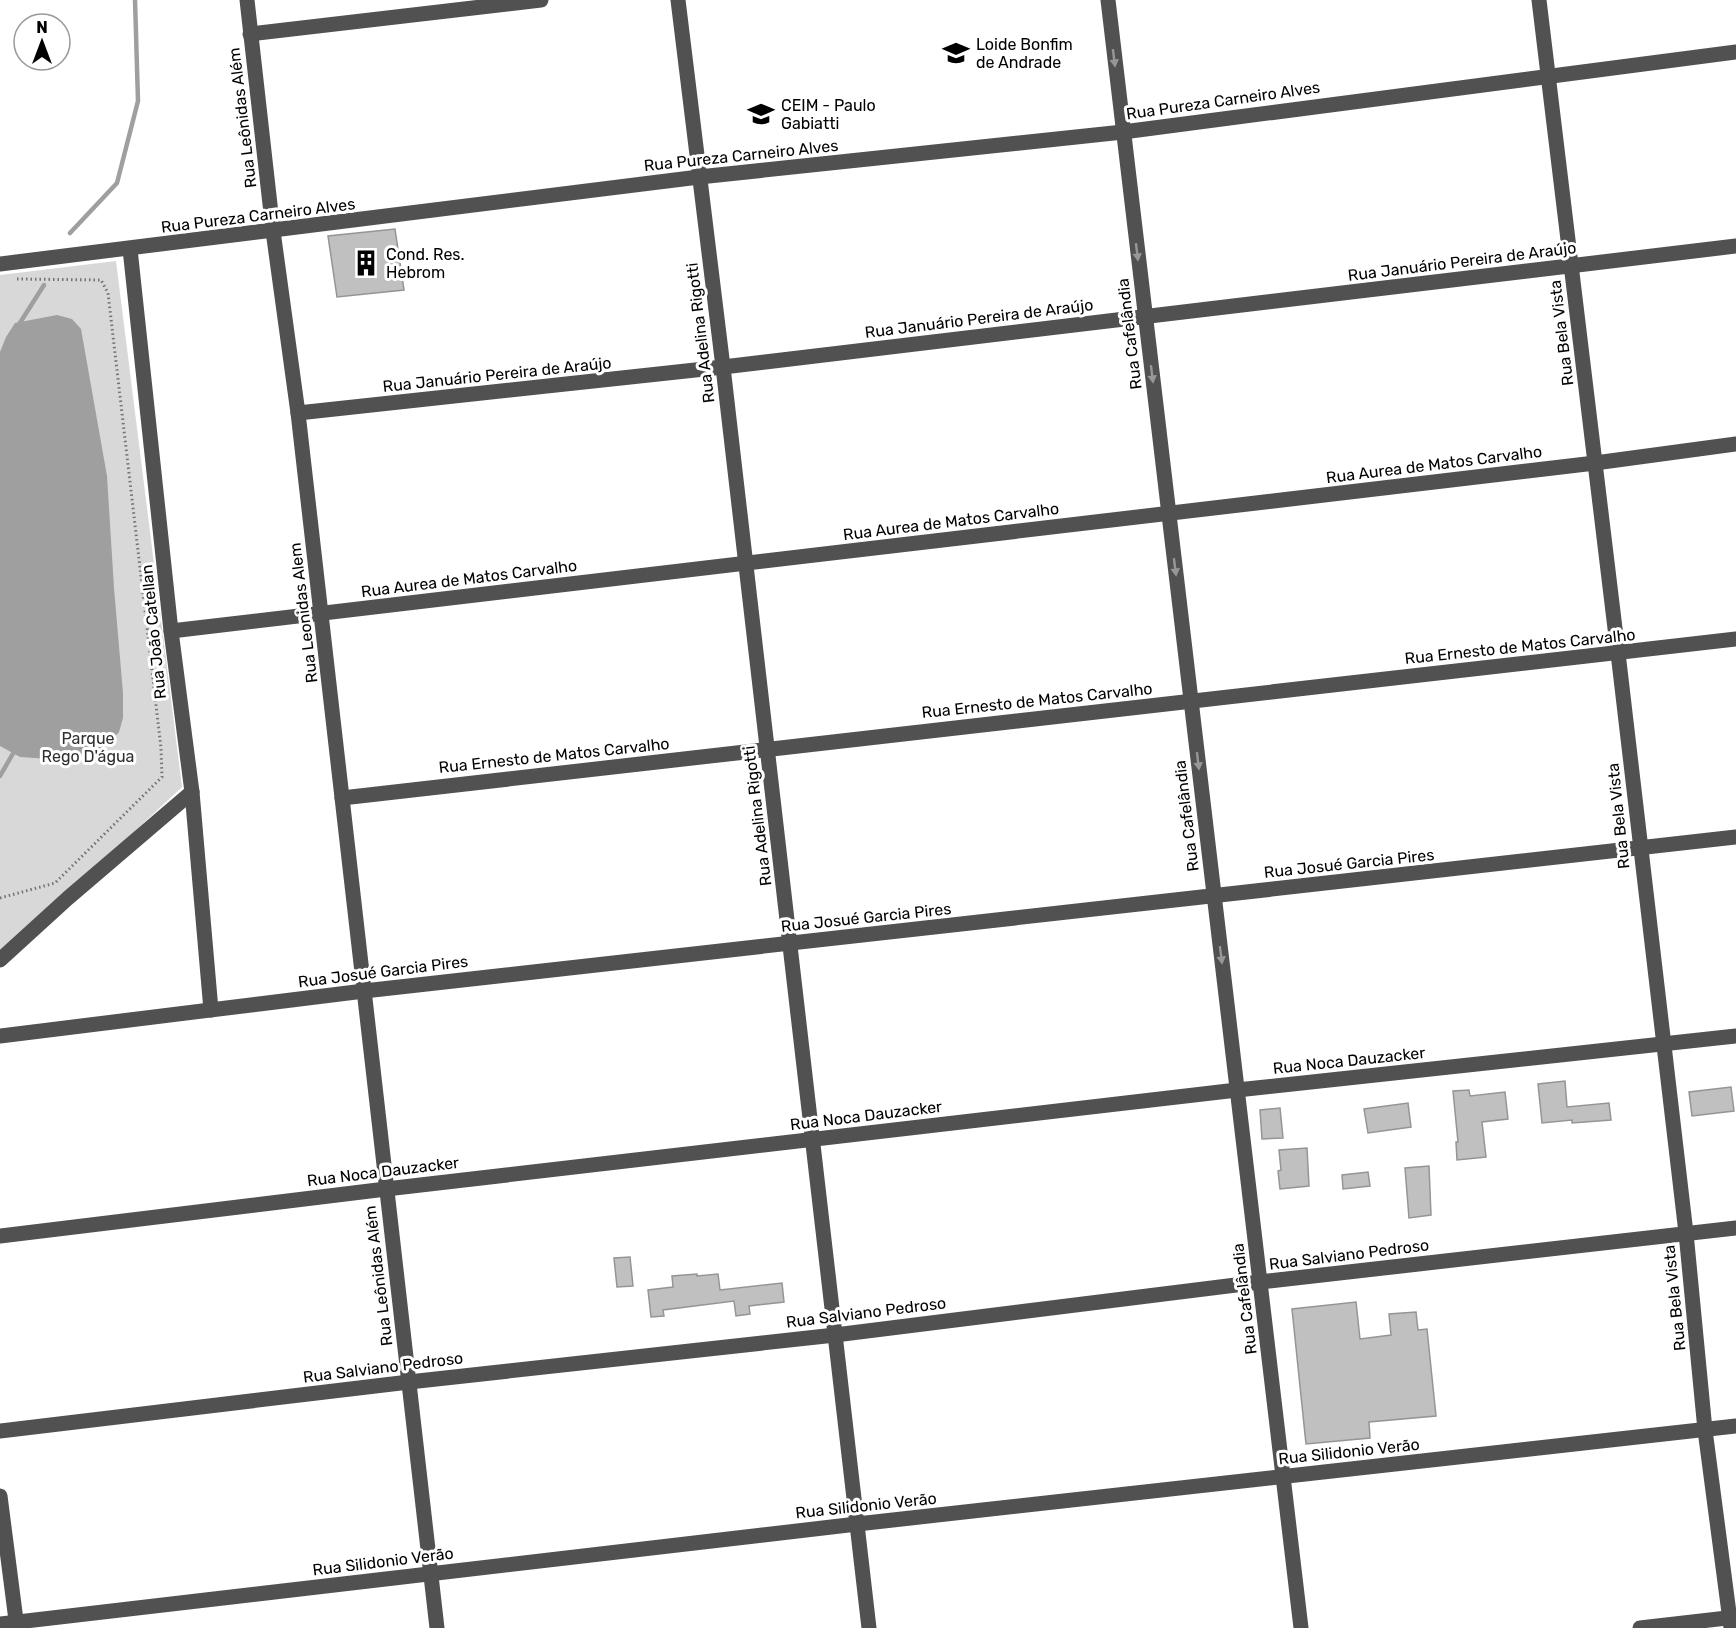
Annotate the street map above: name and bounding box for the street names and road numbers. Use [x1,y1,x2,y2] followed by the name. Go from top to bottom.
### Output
[224,47,261,189] street label: Rua Leônidas Além
[1125,77,1321,124] street label: Rua Pureza Carneiro Alves
[643,136,839,175] street label: Rua Pureza Carneiro Alves
[160,194,356,237] street label: Rua Pureza Carneiro Alves
[1347,238,1577,285] street label: Rua Januário Pereira de Araújo
[682,262,719,404] street label: Rua Adelina Rigotti
[1113,277,1146,391] street label: Rua Cafelândia
[1546,279,1577,387] street label: Rua Bela Vista
[864,295,1094,342] street label: Rua Januário Pereira de Araújo
[382,353,612,396] street label: Rua Januário Pereira de Araújo
[1325,442,1543,487] street label: Rua Aurea de Matos Carvalho
[842,499,1060,544] street label: Rua Aurea de Matos Carvalho
[285,542,322,684] street label: Rua Leonidas Alem
[360,556,578,601] street label: Rua Aurea de Matos Carvalho
[137,564,170,700] street label: Rua João Catellan
[1404,625,1636,668] street label: Rua Ernesto de Matos Carvalho
[921,679,1153,722] street label: Rua Ernesto de Matos Carvalho
[438,734,670,777] street label: Rua Ernesto de Matos Carvalho
[739,745,776,887] street label: Rua Adelina Rigotti
[1170,759,1203,873] street label: Rua Cafelândia
[1603,762,1633,870] street label: Rua Bela Vista
[1263,845,1435,882] street label: Rua Josué Garcia Pires
[780,899,952,936] street label: Rua Josué Garcia Pires
[297,952,469,991] street label: Rua Josué Garcia Pires
[1272,1043,1426,1078] street label: Rua Noca Dauzacker
[789,1097,943,1134] street label: Rua Noca Dauzacker
[306,1153,460,1190] street label: Rua Noca Dauzacker
[360,1205,397,1347] street label: Rua Leônidas Além
[1268,1235,1430,1274] street label: Rua Salviano Pedroso
[1228,1242,1261,1356] street label: Rua Cafelândia
[1659,1244,1689,1352] street label: Rua Bela Vista
[785,1293,947,1332] street label: Rua Salviano Pedroso
[302,1348,464,1387] street label: Rua Salviano Pedroso
[1277,1435,1421,1468] street label: Rua Silidonio Verão
[794,1489,938,1522] street label: Rua Silidonio Verão
[311,1543,455,1580] street label: Rua Silidonio Verão

